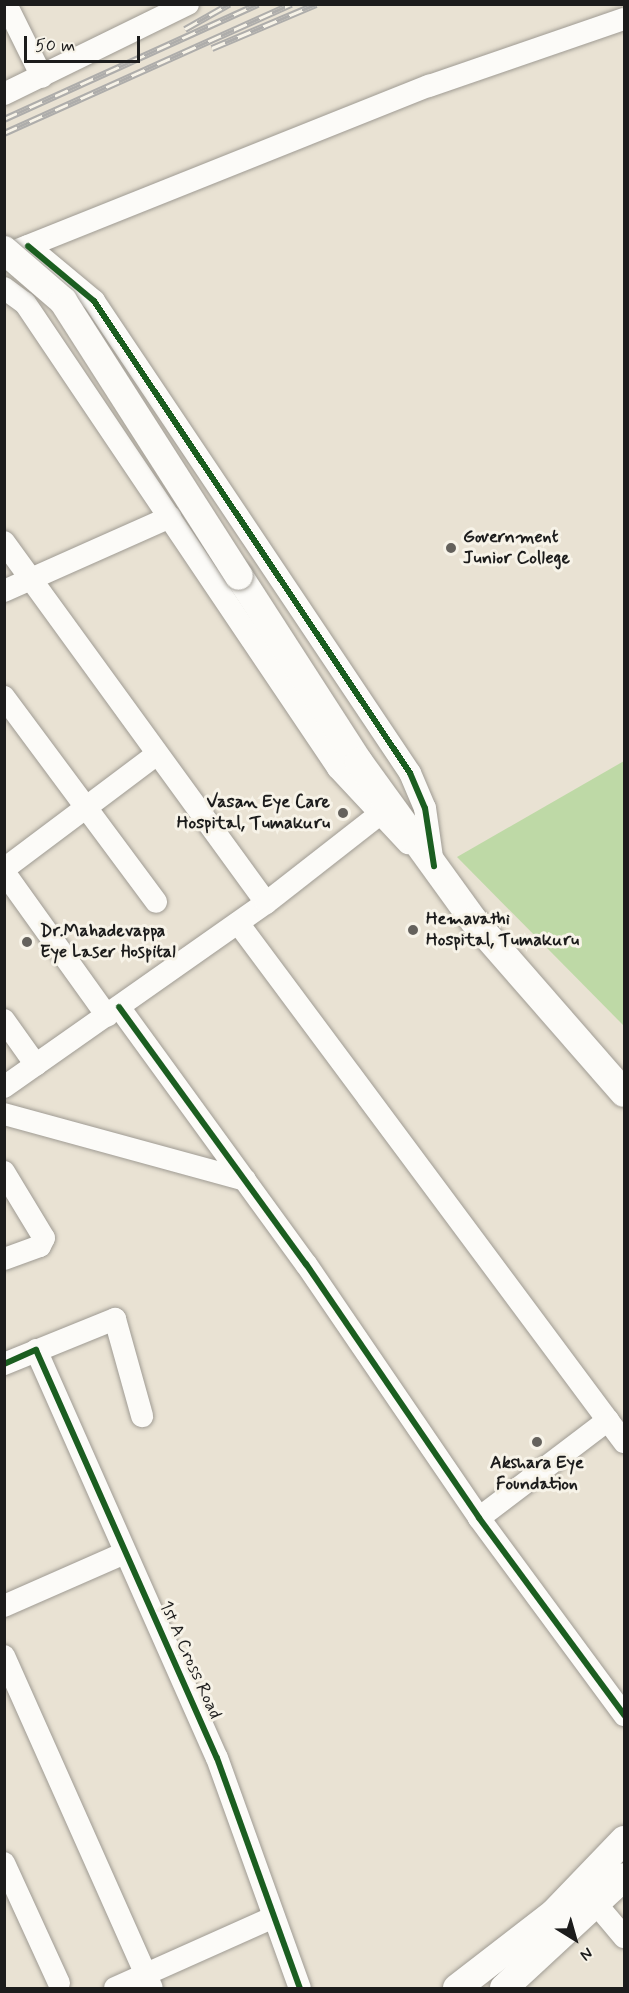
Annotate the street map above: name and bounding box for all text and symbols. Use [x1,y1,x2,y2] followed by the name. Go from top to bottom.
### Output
[27,24,142,62] scale bar
[35,34,75,58] text: 50 m
[463,527,570,570] place label: Government Junior College
[444,541,458,555] marker: Government Junior College
[180,792,330,834] place label: Vasan Eye Care Hospital, Tumakuru
[334,804,352,822] marker: Vasan Eye Care Hospital, Tumakuru
[426,909,576,952] place label: Hemavathi Hospital, Tumakuru
[40,921,186,964] place label: Dr.Mahadevappa Eye Laser Hospital
[404,921,422,939] marker: Hemavathi Hospital, Tumakuru
[18,933,36,951] marker: Dr.Mahadevappa Eye Laser Hospital
[528,1433,546,1451] marker: Akshara Eye Foundation
[490,1453,584,1496] place label: Akshara Eye Foundation
[155,1598,225,1722] street label: 1st A Cross Road
[545,1909,605,1969] north arrow
[576,1942,597,1965] text: N

